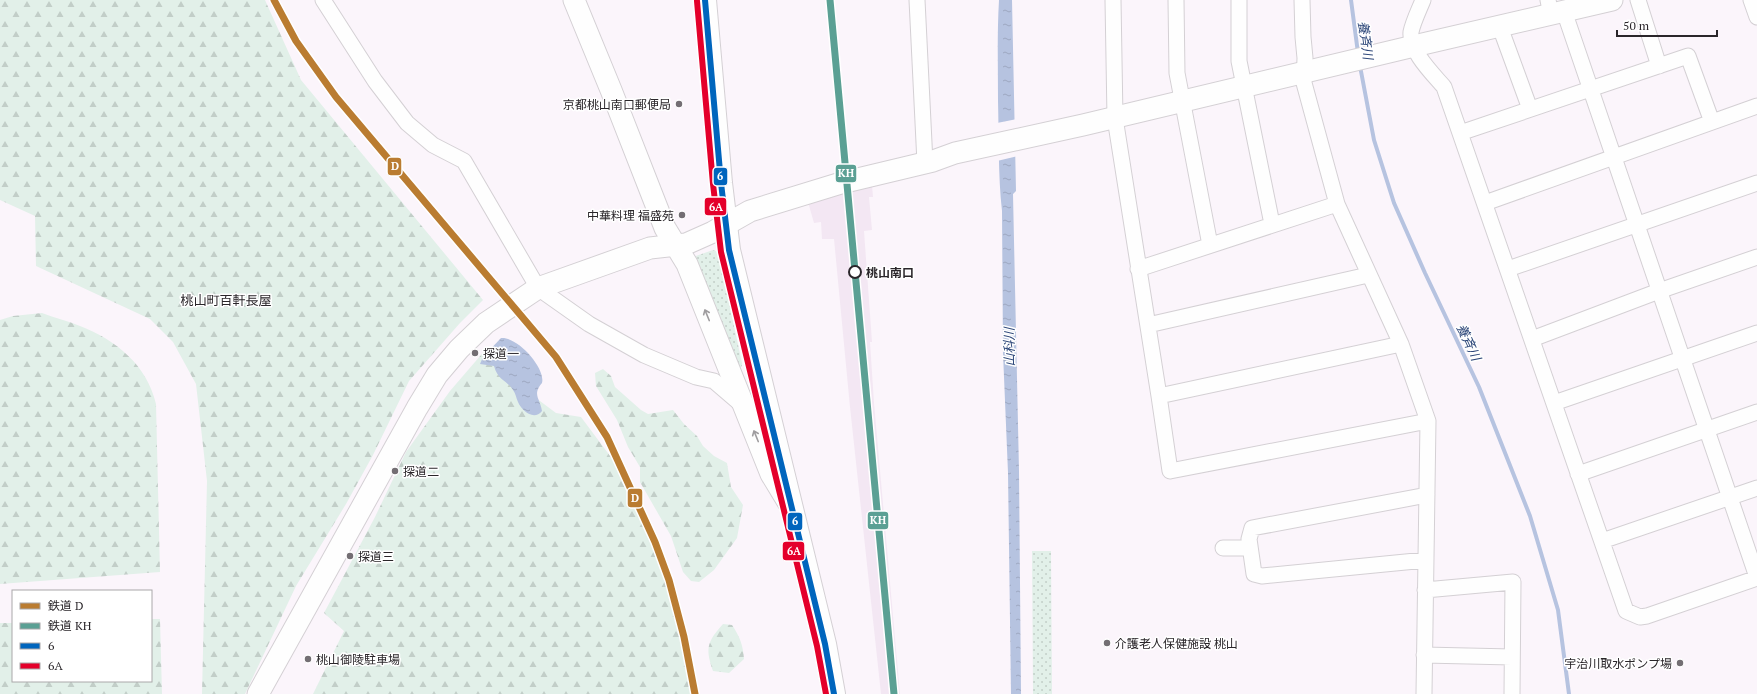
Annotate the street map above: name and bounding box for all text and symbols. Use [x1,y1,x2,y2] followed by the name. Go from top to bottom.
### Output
[1617,12,1717,38] scale bar
[1623,18,1650,33] text: 50 m
[1354,19,1378,63] water label: 養斉川
[563,97,671,112] place label: 京都桃山南口郵便局
[674,99,684,109] marker: 京都桃山南口郵便局
[387,157,402,176] line badge: D
[391,159,399,173] text: D
[835,164,857,183] line badge: KH
[838,166,855,180] text: KH
[713,167,728,186] line badge: 6
[717,169,723,183] text: 6
[704,197,727,216] line badge: 6A
[709,200,724,214] text: 6A
[587,208,674,223] place label: 中華料理 福盛苑
[677,210,687,220] marker: 中華料理 福盛苑
[848,265,862,279] marker: 桃山南口
[866,265,914,280] place label: 桃山南口
[180,291,272,309] district label: 桃山町百軒長屋
[703,309,711,321] one-way arrow
[1453,321,1486,365] water label: 養斉川
[1000,325,1018,367] water label: 山科川
[483,346,519,361] place label: 探道一
[470,348,480,358] marker: 探道一
[751,430,759,442] one-way arrow
[403,464,439,479] place label: 探道二
[390,466,400,476] marker: 探道二
[627,488,643,508] line badge: D
[631,491,639,505] text: D
[867,511,889,530] line badge: KH
[787,512,803,531] line badge: 6
[870,513,887,527] text: KH
[792,514,798,528] text: 6
[782,541,805,561] line badge: 6A
[787,544,802,558] text: 6A
[358,549,394,564] place label: 探道三
[345,551,355,561] marker: 探道三
[12,590,152,682] legend
[48,598,83,613] text: 鉄道 D
[48,618,92,633] text: 鉄道 KH
[1115,636,1238,651] place label: 介護老人保健施設 桃山
[48,638,55,653] text: 6
[1102,638,1112,648] marker: 介護老人保健施設 桃山
[316,652,400,667] place label: 桃山御陵駐車場
[303,654,313,664] marker: 桃山御陵駐車場
[1564,656,1672,671] place label: 宇治川取水ポンプ場
[48,658,63,673] text: 6A
[1675,658,1685,668] marker: 宇治川取水ポンプ場

